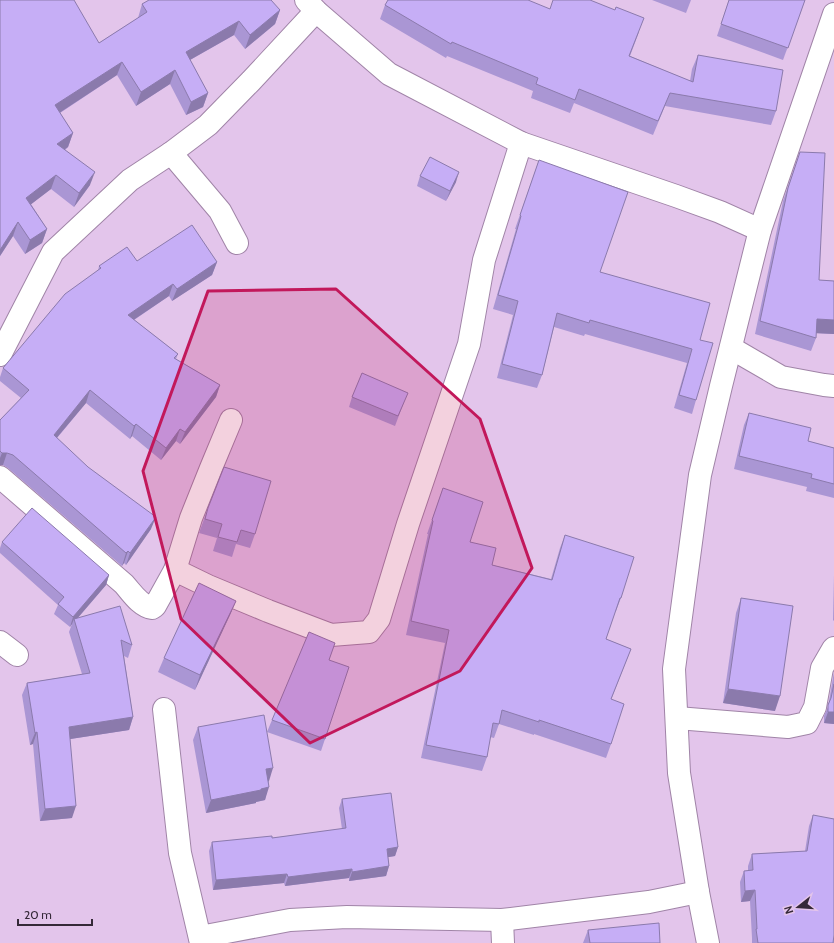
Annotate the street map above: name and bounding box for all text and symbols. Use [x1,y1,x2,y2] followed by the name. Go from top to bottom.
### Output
[778,887,818,927] north arrow
[18,901,92,927] scale bar
[781,904,796,916] text: N
[24,907,52,922] text: 20 m

